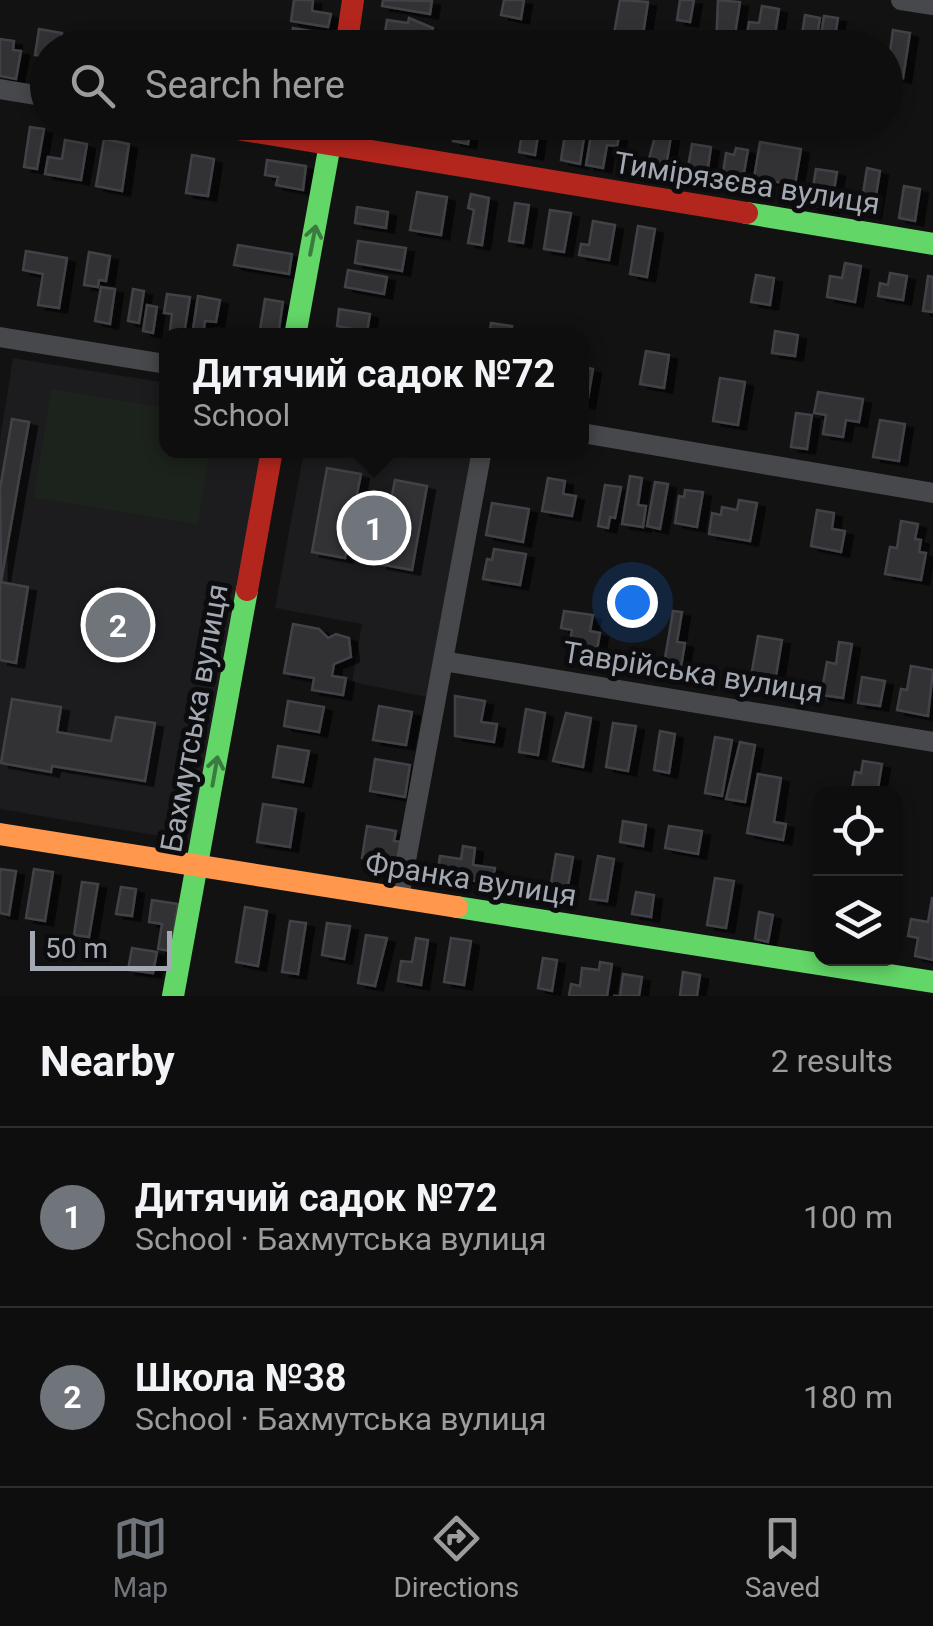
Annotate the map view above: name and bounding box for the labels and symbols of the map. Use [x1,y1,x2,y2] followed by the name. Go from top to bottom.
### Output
[612,145,882,221] street label: Тимірязєва вулиця
[304,224,323,256] one-way arrow
[342,490,406,566] pin: 1
[607,577,658,628] your location
[153,581,235,855] street label: Бахмутська вулиця
[86,588,150,662] pin: 2
[560,634,826,710] street label: Таврійська вулиця
[206,755,225,787] one-way arrow
[363,845,579,913] street label: Франка вулиця
[30,926,172,970] scale bar

